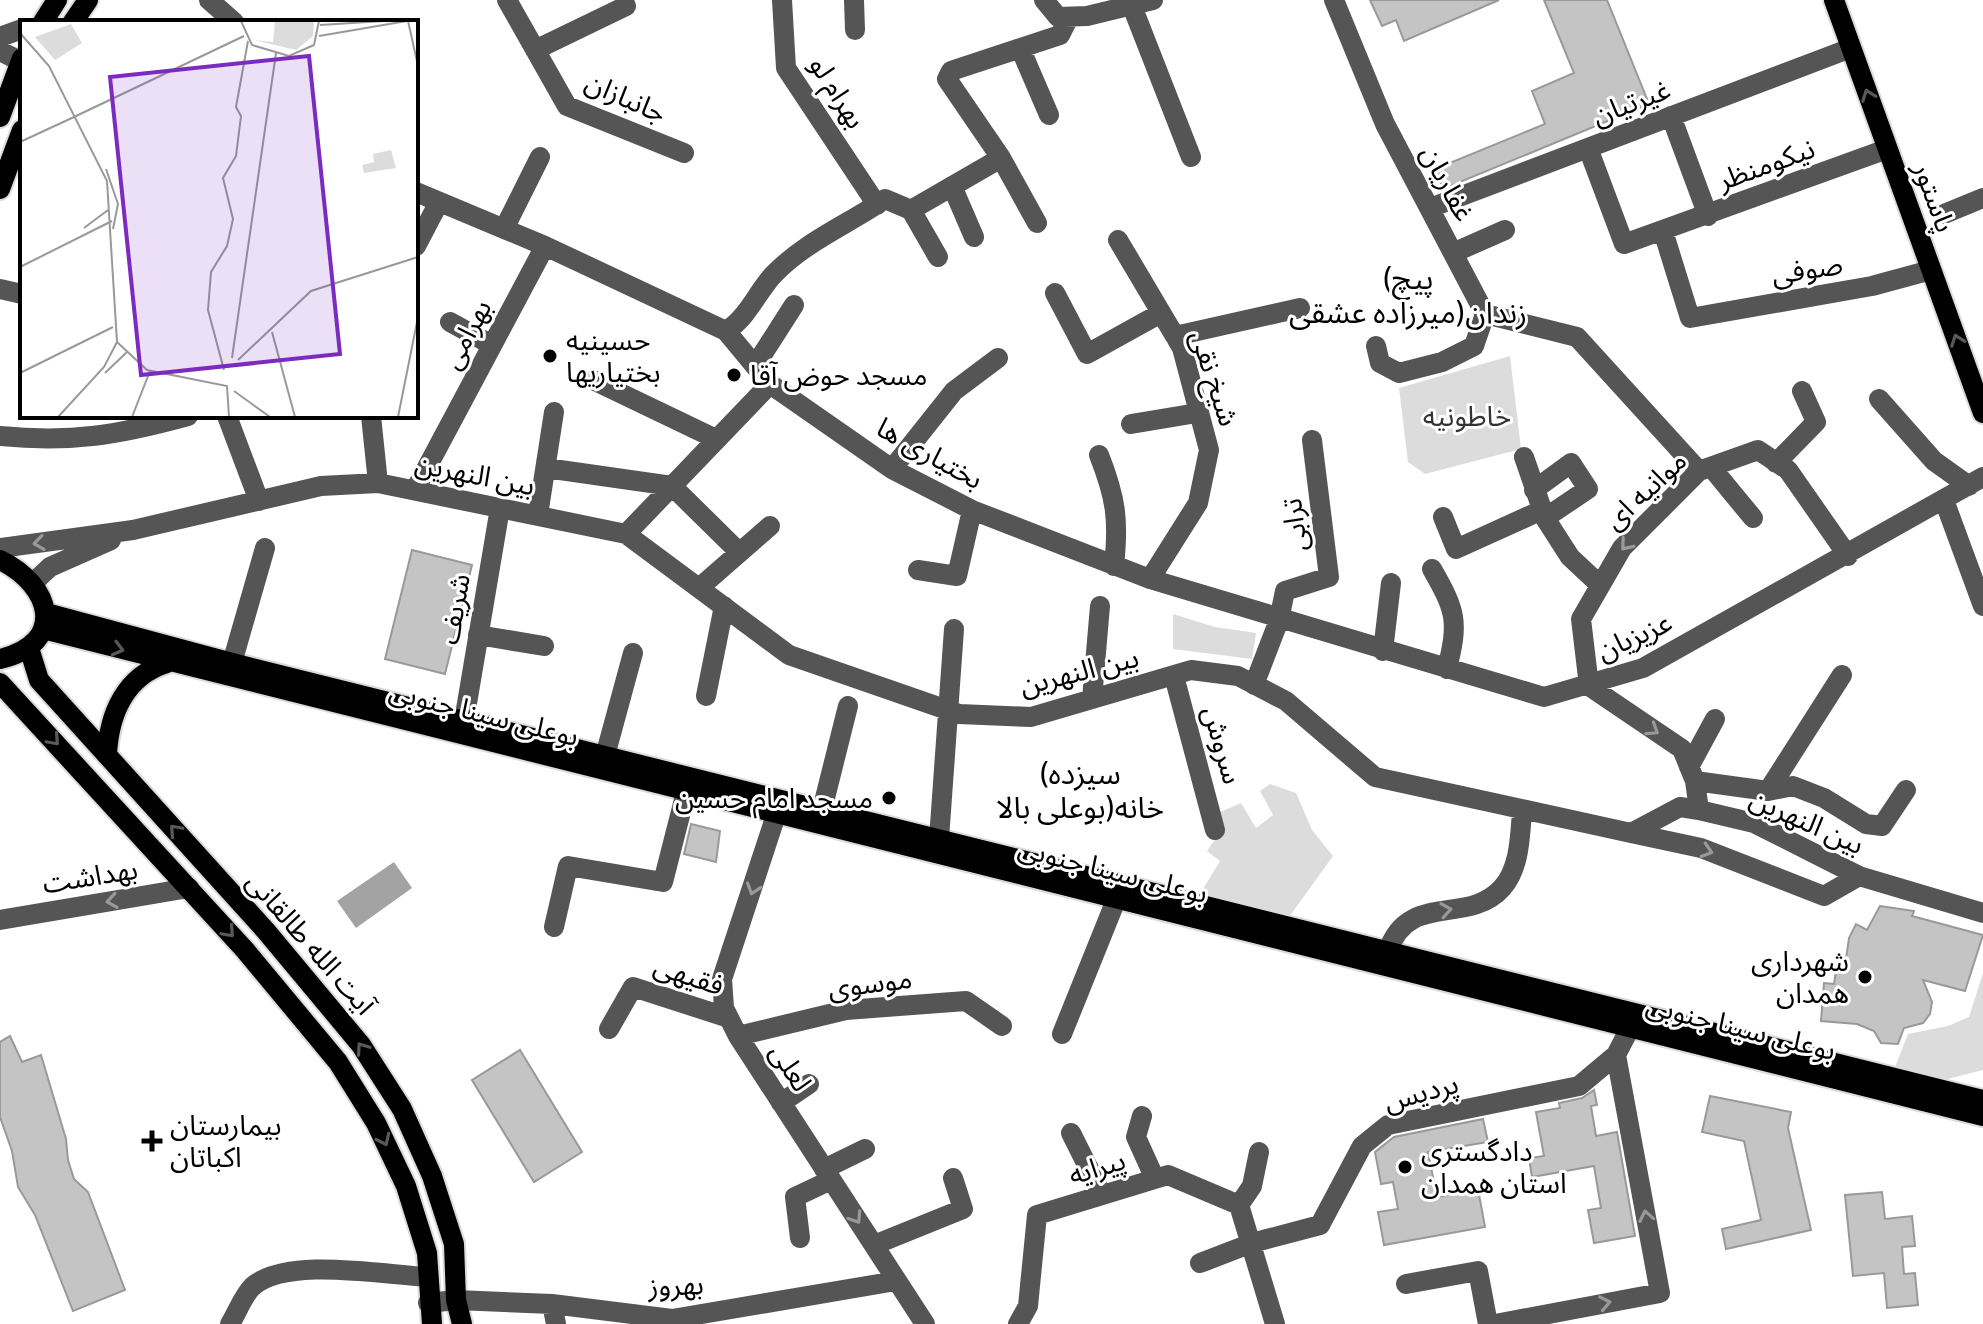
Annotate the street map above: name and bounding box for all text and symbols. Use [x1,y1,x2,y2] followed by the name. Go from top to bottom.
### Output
[20,20,418,418] inset map
[799,49,873,137] street label: بهرام لو
[580,64,672,130] street label: جانبازان
[1587,72,1675,132] street label: غیرتیان
[1862,89,1878,103] one-way arrow
[1712,131,1819,198] street label: نیکومنظر
[1414,139,1482,227] street label: غفاریان
[1905,156,1963,237] street label: پاستور
[1769,247,1845,291] street label: صوفی
[1289,260,1527,331] district label: (پیچ زندان(میرزاده عشقی
[434,293,498,375] street label: بهرامی
[566,323,661,389] place label: حسینیه بختیاریها
[1180,326,1246,432] street label: شیخ نقی
[1950,334,1966,348] one-way arrow
[541,347,559,365] marker: حسینیه بختیاریها
[750,358,927,392] place label: مسجد حوض آقا
[725,366,743,384] marker: مسجد حوض آقا
[1423,399,1511,433] park label: خاطونیه
[871,410,989,496] street label: بختیاری ها
[1597,443,1693,537] street label: موانیه ای
[412,446,538,502] street label: بین النهرین
[1274,496,1314,554] street label: ترابی
[32,534,46,551] one-way arrow
[1621,536,1636,550] one-way arrow
[431,571,477,647] street label: شریف
[1591,604,1677,668] street label: عزیزیان
[111,640,125,657] one-way arrow
[1016,640,1142,702] street label: بین النهرین
[386,673,582,753] street label: بوعلی سینا جنوبی
[1196,702,1250,788] street label: سروش
[1645,720,1659,735] one-way arrow
[44,730,59,745] one-way arrow
[996,755,1164,826] district label: (سیزده خانه(بوعلی بالا
[675,781,873,819] place label: مسجد امام حسین
[1745,781,1869,861] street label: بین النهرین
[880,789,898,807] marker: مسجد امام حسین
[170,824,184,839] one-way arrow
[1015,830,1211,910] street label: بوعلی سینا جنوبی
[1699,842,1713,858] one-way arrow
[40,852,140,900] street label: بهداشت
[240,864,384,1023] street label: آیت الله طالقانی
[746,882,762,896] one-way arrow
[105,892,119,909] one-way arrow
[1439,902,1453,919] one-way arrow
[219,923,233,938] one-way arrow
[1751,944,1849,1010] place label: شهرداری همدان
[650,948,728,1002] street label: فقیهی
[826,961,914,1005] street label: موسوی
[1856,968,1874,986] marker: شهرداری همدان
[1643,987,1839,1067] street label: بوعلی سینا جنوبی
[763,1036,819,1098] street label: لعلی
[357,1042,372,1056] one-way arrow
[1380,1066,1462,1119] street label: پردیس
[170,1108,281,1174] place label: بیمارستان اکباتان
[141,1130,163,1152] marker: بیمارستان اکباتان
[374,1131,390,1146] one-way arrow
[1421,1134,1567,1200] place label: دادگستری استان همدان
[1064,1142,1130,1193] street label: پیرایه
[1396,1158,1414,1176] marker: دادگستری استان همدان
[846,1209,861,1224] one-way arrow
[1638,1209,1655,1223] one-way arrow
[647,1267,704,1303] street label: بهروز
[1598,1296,1612,1313] one-way arrow

